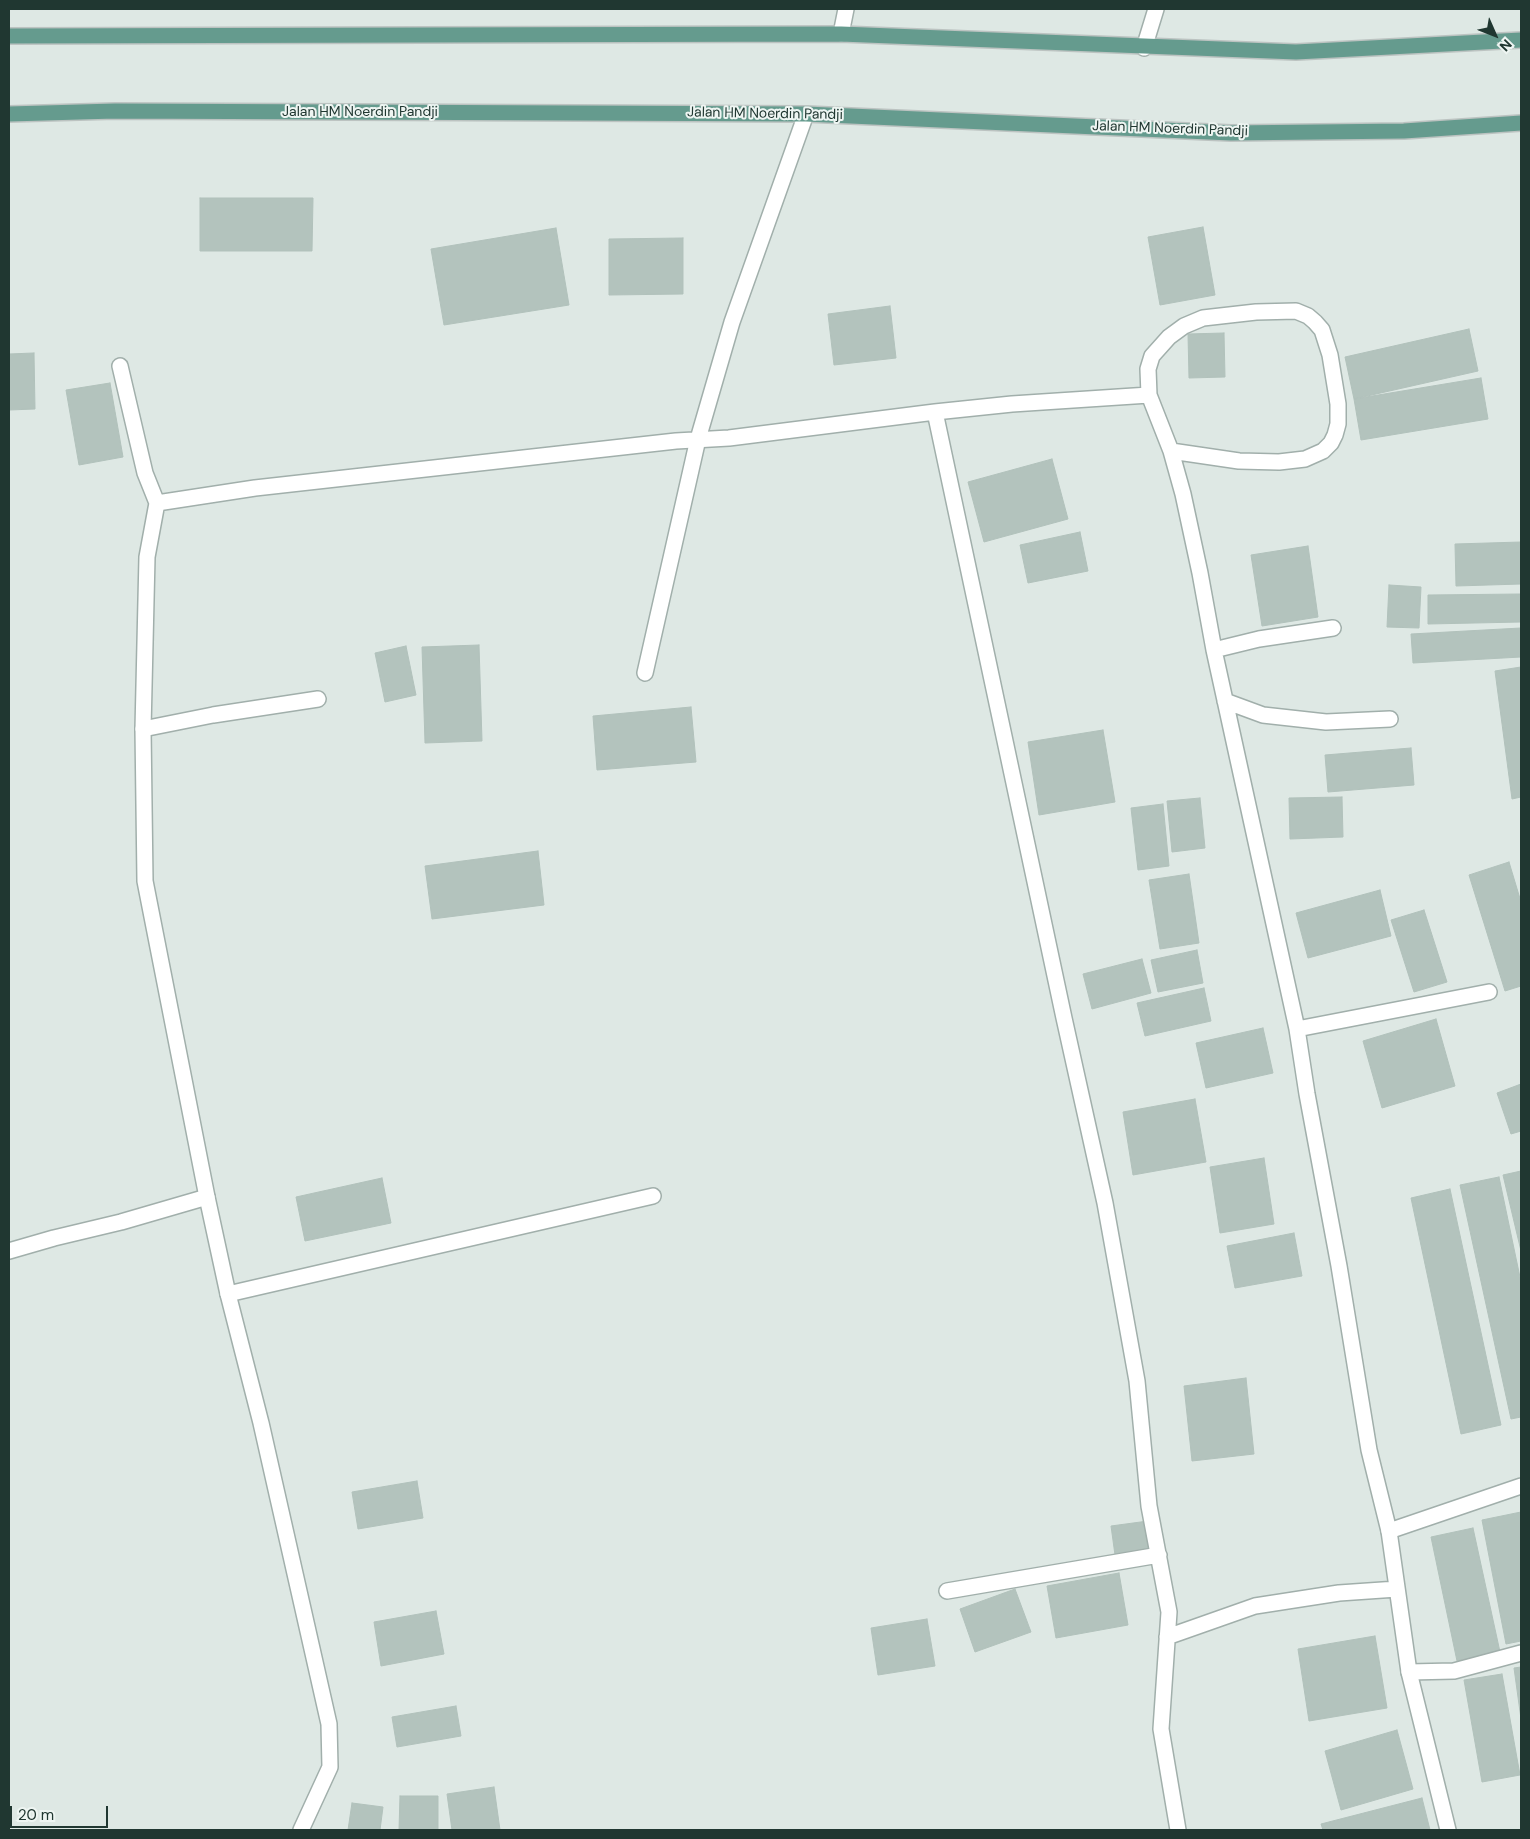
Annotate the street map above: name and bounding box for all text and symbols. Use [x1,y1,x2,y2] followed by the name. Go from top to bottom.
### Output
[1470,10,1520,60] north arrow
[1496,35,1516,55] text: N
[282,104,438,120] street label: Jalan HM Noerdin Pandji
[687,104,843,124] street label: Jalan HM Noerdin Pandji
[1092,118,1248,140] street label: Jalan HM Noerdin Pandji
[12,1796,110,1828] scale bar
[18,1805,54,1825] text: 20 m

